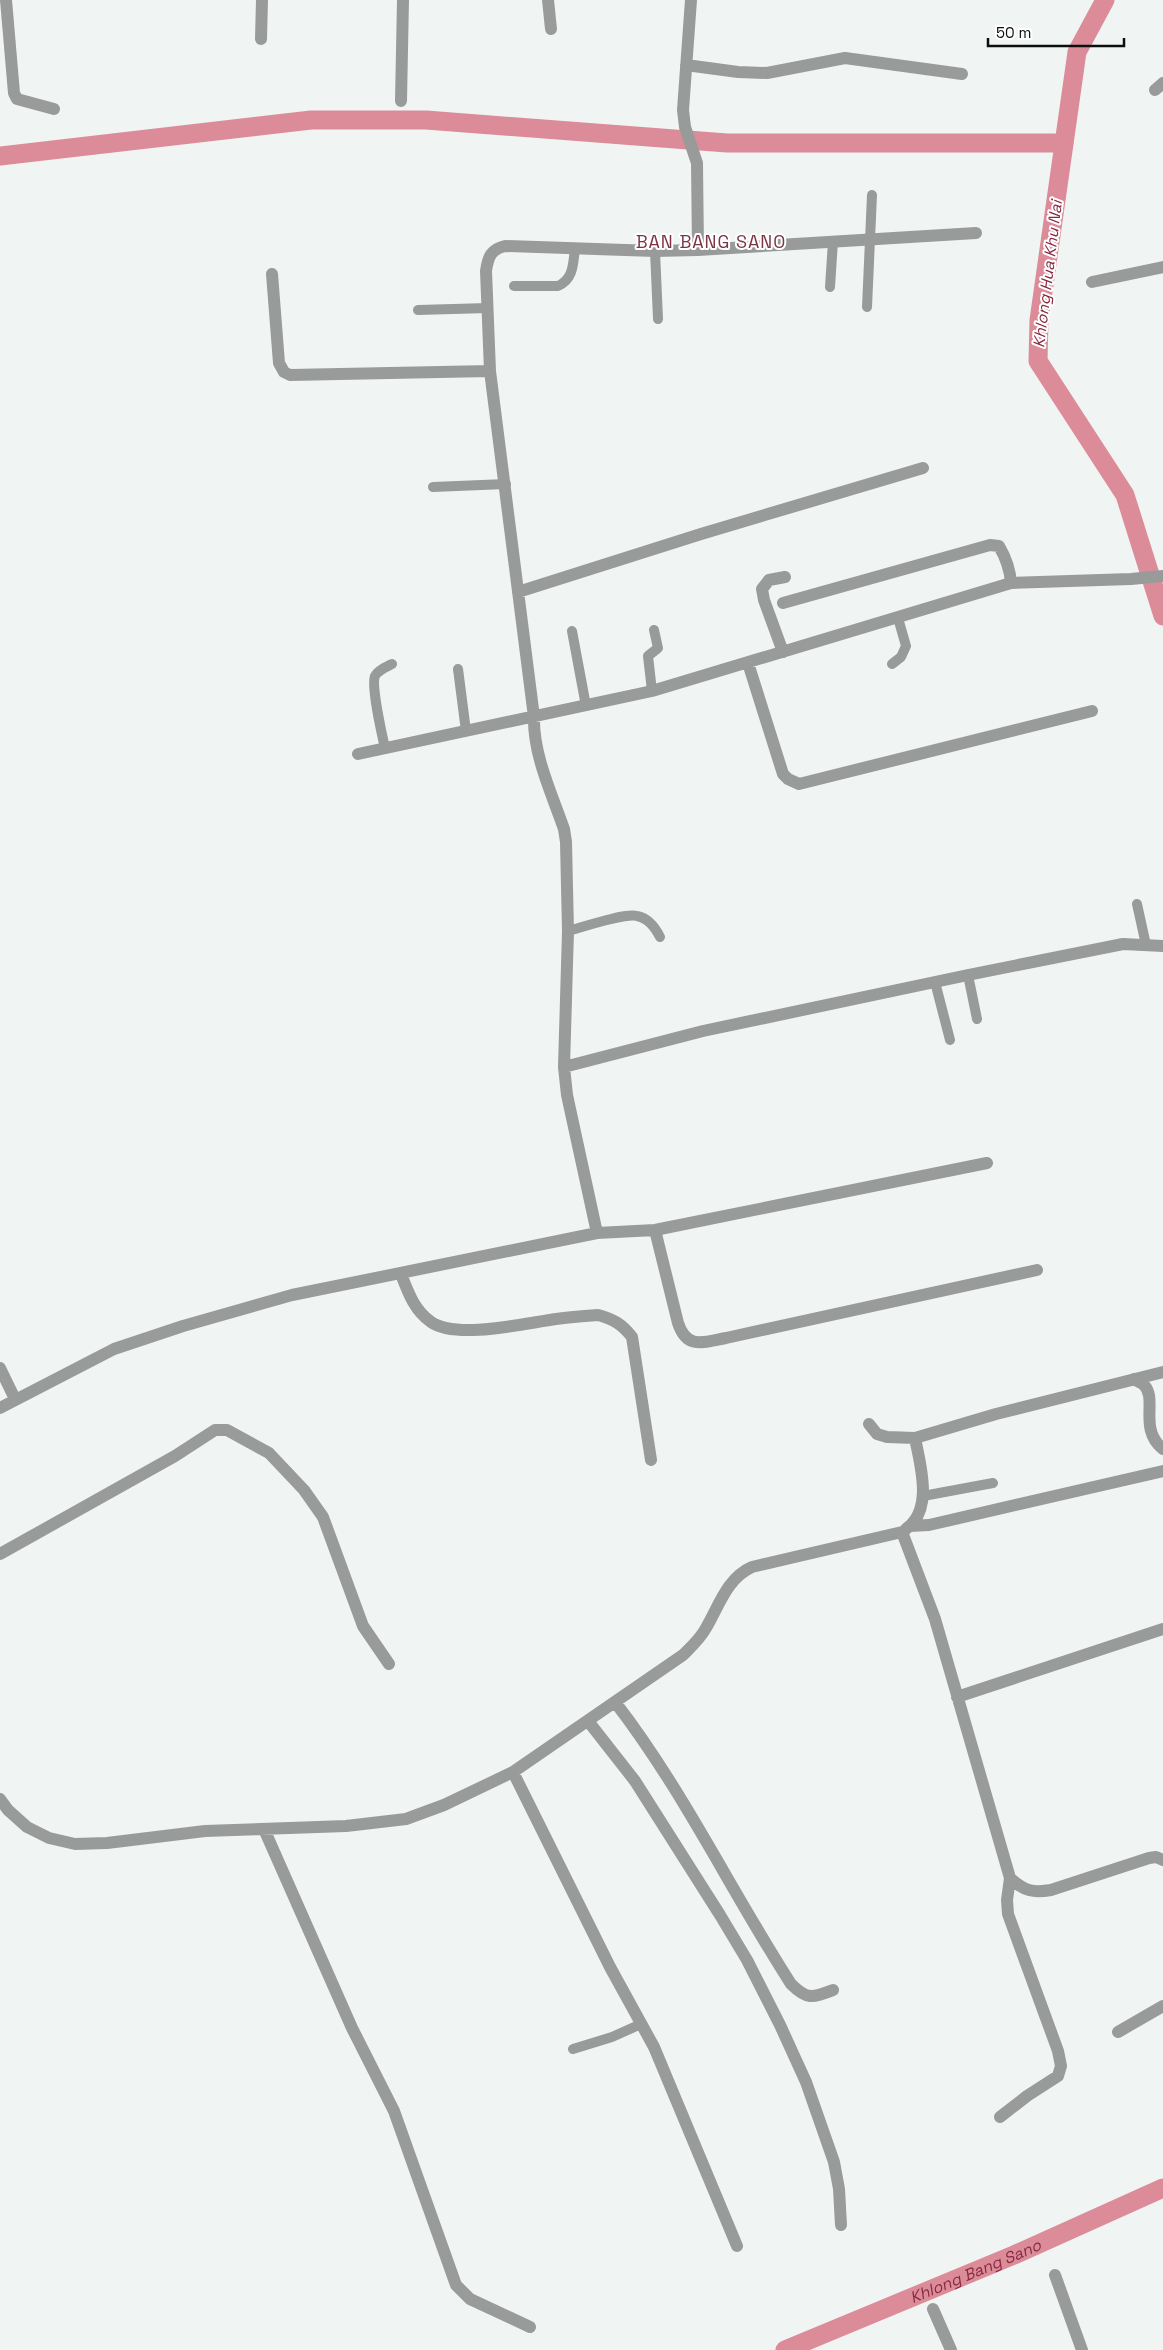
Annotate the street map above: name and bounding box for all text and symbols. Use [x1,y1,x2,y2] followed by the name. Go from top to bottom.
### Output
[988,15,1124,47] scale bar
[996,23,1031,42] text: 50 m
[1028,197,1067,349] water label: Khlong Hua Khu Nai
[636,230,786,253] district label: BAN BANG SANO
[907,2234,1045,2308] water label: Khlong Bang Sano

